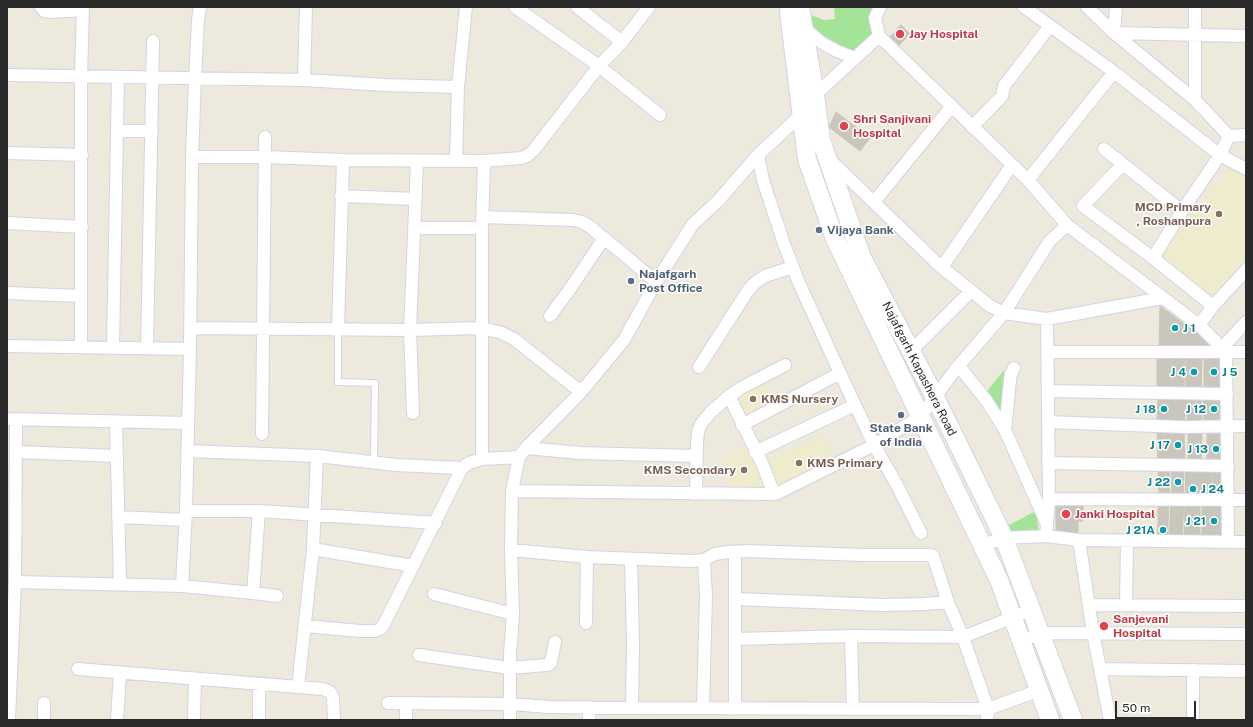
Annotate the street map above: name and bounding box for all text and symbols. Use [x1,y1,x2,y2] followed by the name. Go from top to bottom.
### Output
[909,27,978,41] place label: Jay Hospital
[894,28,906,40] marker: Jay Hospital
[853,112,931,140] place label: Shri Sanjivani Hospital
[838,120,850,132] marker: Shri Sanjivani Hospital
[1135,200,1211,228] place label: MCD Primary , Roshanpura
[1214,209,1224,219] marker: MCD Primary , Roshanpura
[827,223,894,237] place label: Vijaya Bank
[814,225,824,235] marker: Vijaya Bank
[639,267,703,295] place label: Najafgarh Post Office
[626,276,636,286] marker: Najafgarh Post Office
[879,299,959,439] street label: Najafgarh Kapashera Road
[1183,321,1196,335] place label: J 1
[1170,323,1180,333] marker: J 1
[1171,365,1186,379] place label: J 4
[1222,365,1238,379] place label: J 5
[1189,367,1199,377] marker: J 4
[1209,367,1219,377] marker: J 5
[761,392,838,406] place label: KMS Nursery
[748,394,758,404] marker: KMS Nursery
[1135,402,1156,416] place label: J 18
[1186,402,1206,416] place label: J 12
[1159,404,1169,414] marker: J 18
[1209,404,1219,414] marker: J 12
[896,410,906,420] marker: State Bank of India
[869,421,933,449] place label: State Bank of India
[1150,438,1170,452] place label: J 17
[1173,440,1183,450] marker: J 17
[1187,442,1208,456] place label: J 13
[1211,444,1221,454] marker: J 13
[807,456,883,470] place label: KMS Primary
[794,458,804,468] marker: KMS Primary
[644,463,736,477] place label: KMS Secondary
[739,465,749,475] marker: KMS Secondary
[1147,475,1170,489] place label: J 22
[1173,477,1183,487] marker: J 22
[1201,482,1224,496] place label: J 24
[1188,484,1198,494] marker: J 24
[1075,507,1155,521] place label: Janki Hospital
[1060,508,1072,520] marker: Janki Hospital
[1186,514,1206,528] place label: J 21
[1209,516,1219,526] marker: J 21
[1126,523,1155,537] place label: J 21A
[1158,525,1168,535] marker: J 21A
[1113,612,1168,640] place label: Sanjevani Hospital
[1098,620,1110,632] marker: Sanjevani Hospital
[1117,693,1198,719] scale bar
[1122,701,1150,715] text: 50 m

